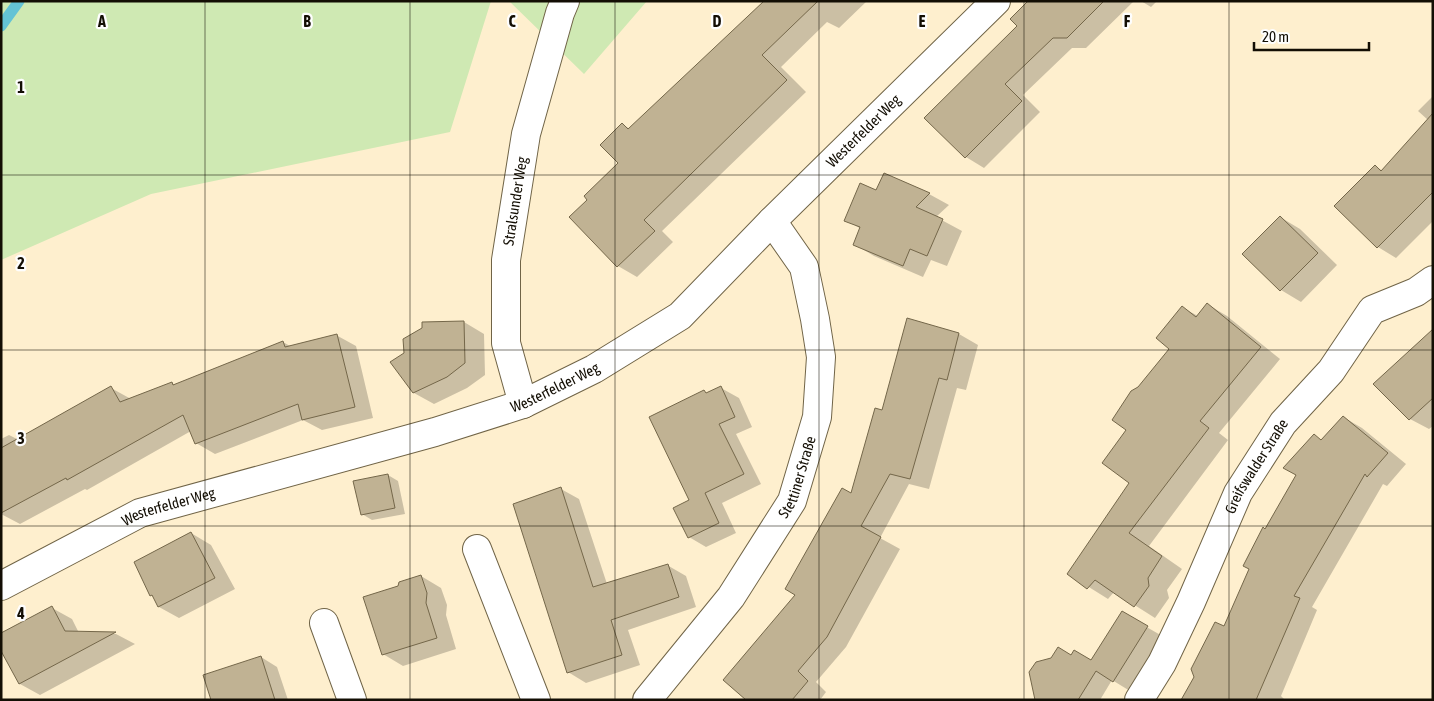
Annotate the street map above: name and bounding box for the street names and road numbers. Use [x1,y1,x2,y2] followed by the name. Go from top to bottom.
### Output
[823,90,904,171] street label: Westerfelder Weg
[499,155,530,247] street label: Stralsunder Weg
[508,358,603,415] street label: Westerfelder Weg
[1221,416,1291,516] street label: Greifswalder Straße
[774,434,819,521] street label: Stettiner Straße
[119,484,217,529] street label: Westerfelder Weg

